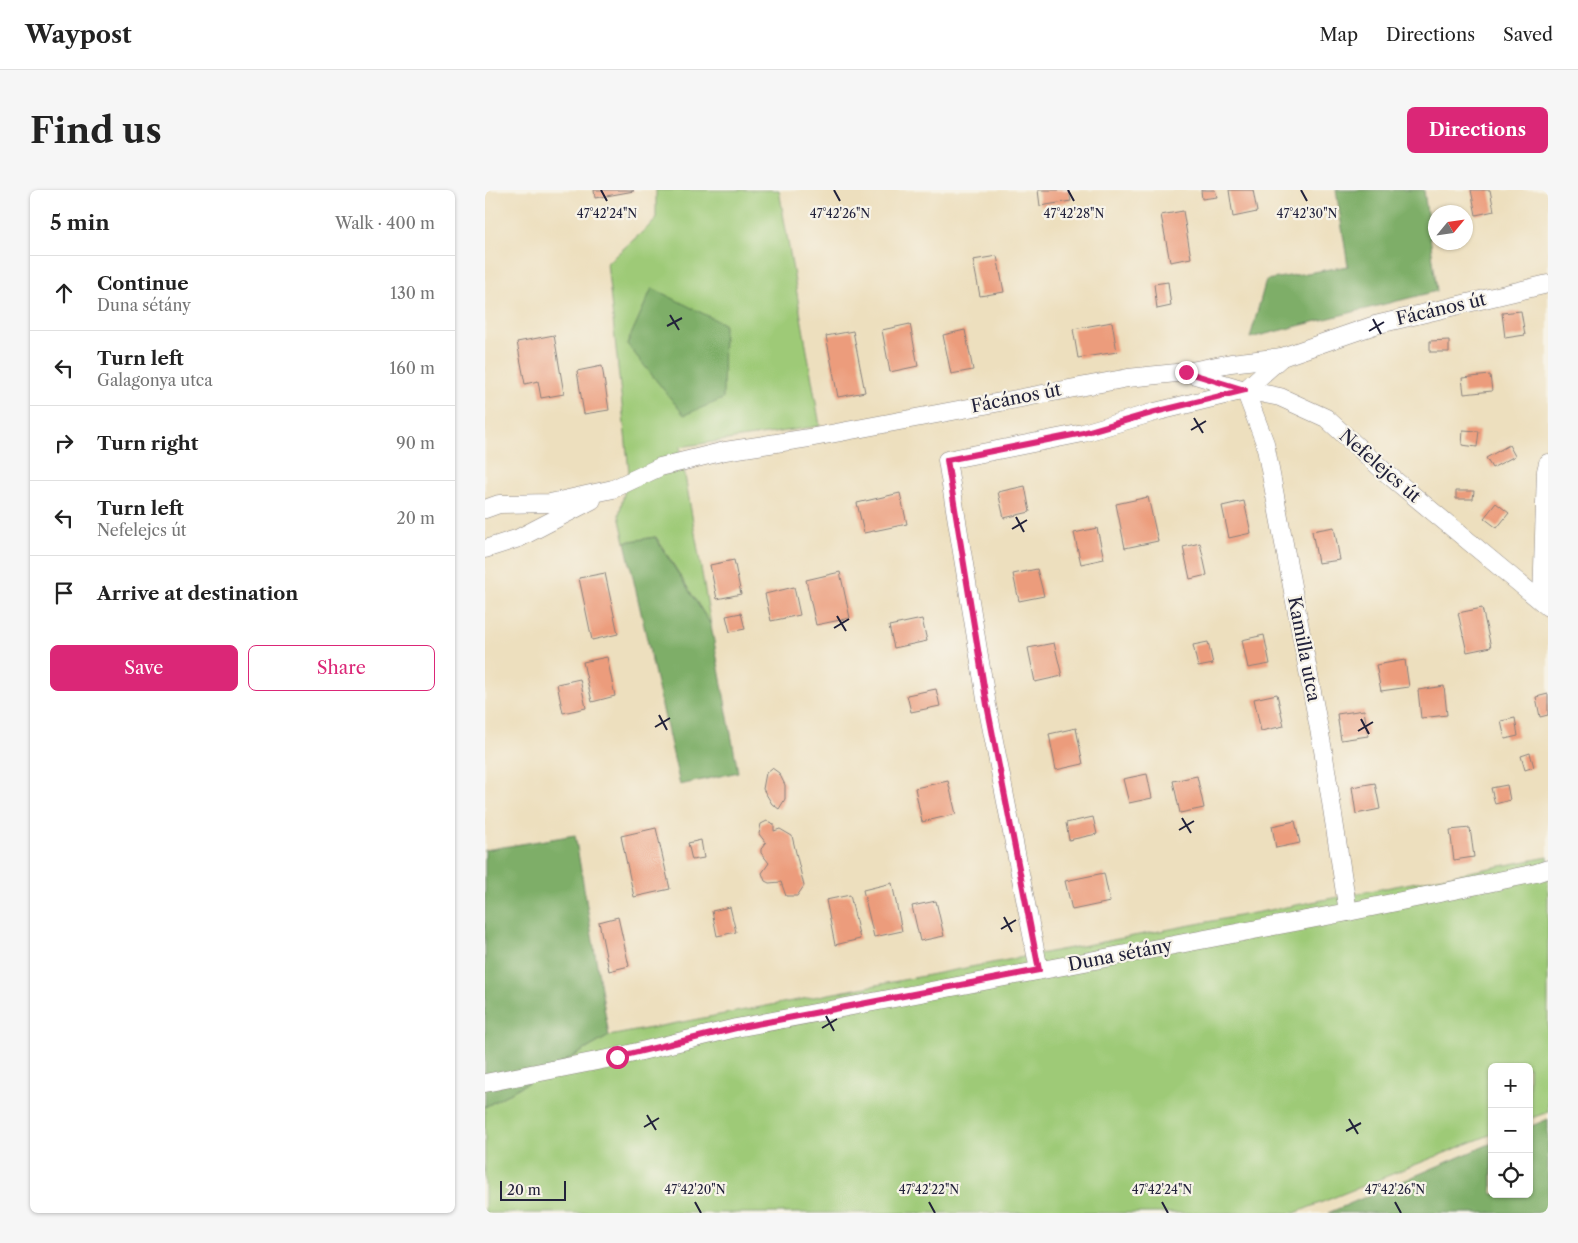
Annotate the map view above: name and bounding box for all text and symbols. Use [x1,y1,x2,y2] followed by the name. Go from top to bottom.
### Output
[25,20,132,49] text: Waypost
[1319,24,1358,46] text: Map
[1386,24,1475,46] text: Directions
[1503,24,1553,46] text: Saved
[1407,107,1548,153] button: Directions
[30,109,162,152] text: Find us
[1428,205,1473,250] north arrow
[577,206,637,221] text: 47°42'24"N
[810,206,870,221] text: 47°42'26"N
[1044,206,1104,221] text: 47°42'28"N
[1277,206,1338,221] text: 47°42'30"N
[50,210,110,235] text: 5 min
[335,213,435,233] text: Walk · 400 m
[97,272,189,295] text: Continue
[50,279,78,307] icon: ahead
[390,283,435,303] text: 130 m
[1394,288,1489,330] street label: Fácános út
[97,295,191,315] text: Duna sétány
[97,347,184,370] text: Turn left
[50,354,78,382] icon: left
[390,358,435,378] text: 160 m
[1175,361,1198,384] route end
[97,370,213,390] text: Galagonya utca
[969,378,1064,418] street label: Fácános út
[1335,425,1426,508] street label: Nefelejcs út
[50,429,78,457] icon: right
[97,432,198,455] text: Turn right
[396,433,435,453] text: 90 m
[97,497,184,520] text: Turn left
[50,504,78,532] icon: left
[396,508,435,528] text: 20 m
[97,520,186,540] text: Nefelejcs út
[50,579,78,607] icon: arrive
[97,582,298,605] text: Arrive at destination
[1283,594,1325,704] street label: Kamilla utca
[50,645,238,691] button: Save
[248,645,435,691] button: Share
[1066,934,1175,976] street label: Duna sétány
[606,1046,629,1069] route start
[1488,1063,1533,1198] map controls
[1488,1063,1533,1108] button: +
[1488,1108,1533,1153] button: −
[1488,1153,1533,1198] button: locate
[500,1178,566,1201] scale bar
[507,1181,541,1199] text: 20 m
[664,1182,726,1197] text: 47°42'20"N
[899,1182,959,1197] text: 47°42'22"N
[1132,1182,1192,1197] text: 47°42'24"N
[1365,1182,1425,1197] text: 47°42'26"N

